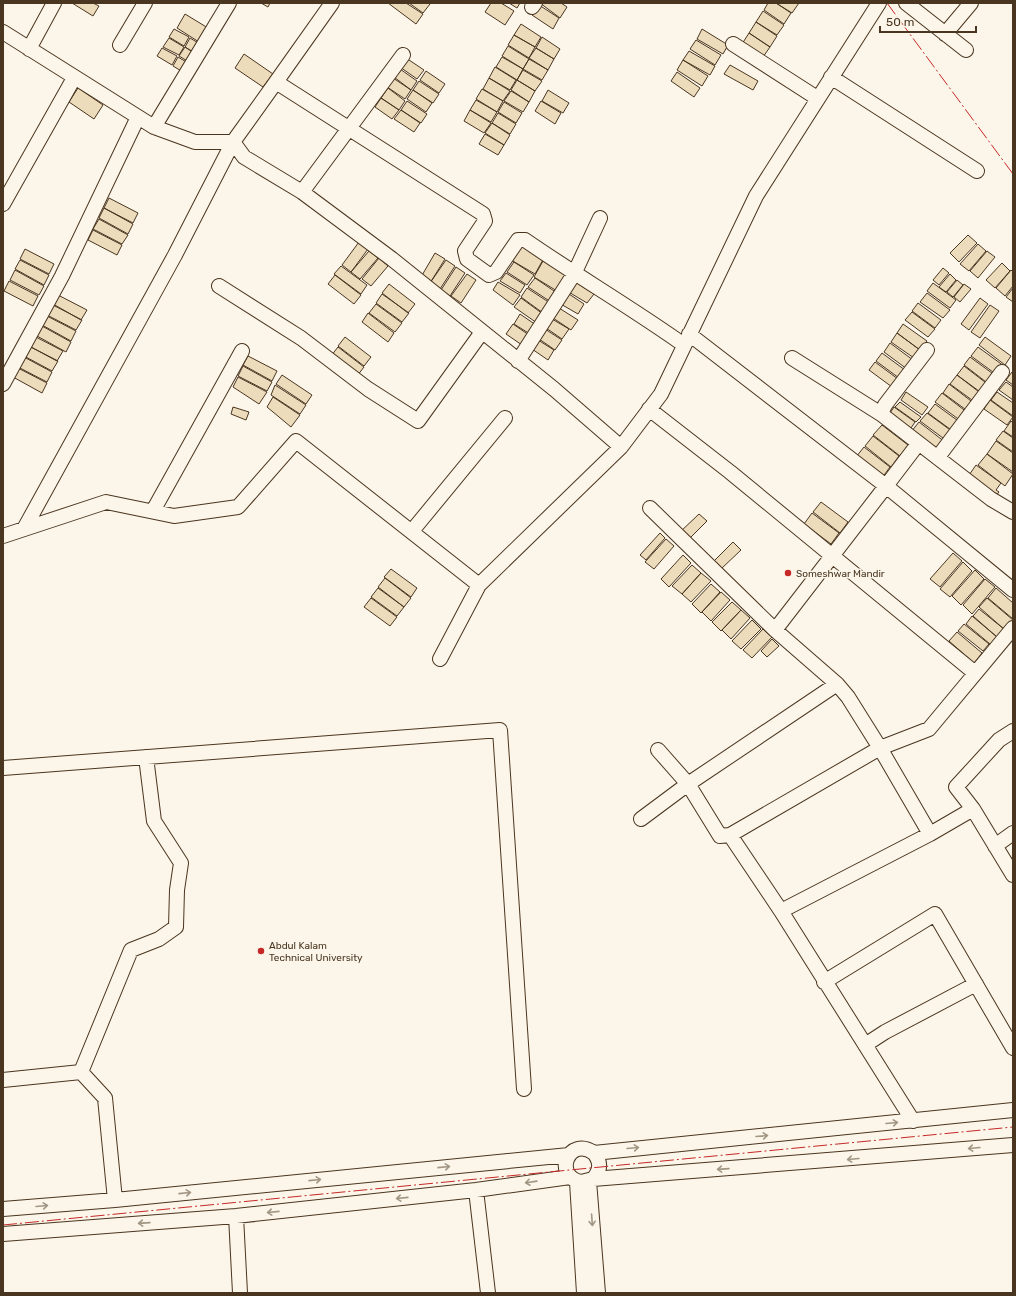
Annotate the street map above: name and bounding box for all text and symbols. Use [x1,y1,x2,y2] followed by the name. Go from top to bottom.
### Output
[880,8,976,34] scale bar
[886,15,914,29] text: 50 m
[783,568,793,578] marker: Someshwar Mandir
[796,568,885,580] place label: Someshwar Mandir
[269,940,363,964] place label: Abdul Kalam Technical University
[256,946,266,956] marker: Abdul Kalam Technical University
[885,1119,898,1127] one-way arrow
[756,1132,769,1139] one-way arrow
[626,1144,639,1152] one-way arrow
[968,1145,981,1152] one-way arrow
[847,1155,860,1162] one-way arrow
[437,1163,450,1171] one-way arrow
[717,1166,730,1173] one-way arrow
[308,1176,321,1184] one-way arrow
[525,1178,538,1186] one-way arrow
[178,1189,191,1197] one-way arrow
[396,1194,409,1202] one-way arrow
[35,1203,48,1210] one-way arrow
[267,1208,280,1216] one-way arrow
[589,1213,596,1226] one-way arrow
[138,1220,151,1227] one-way arrow

